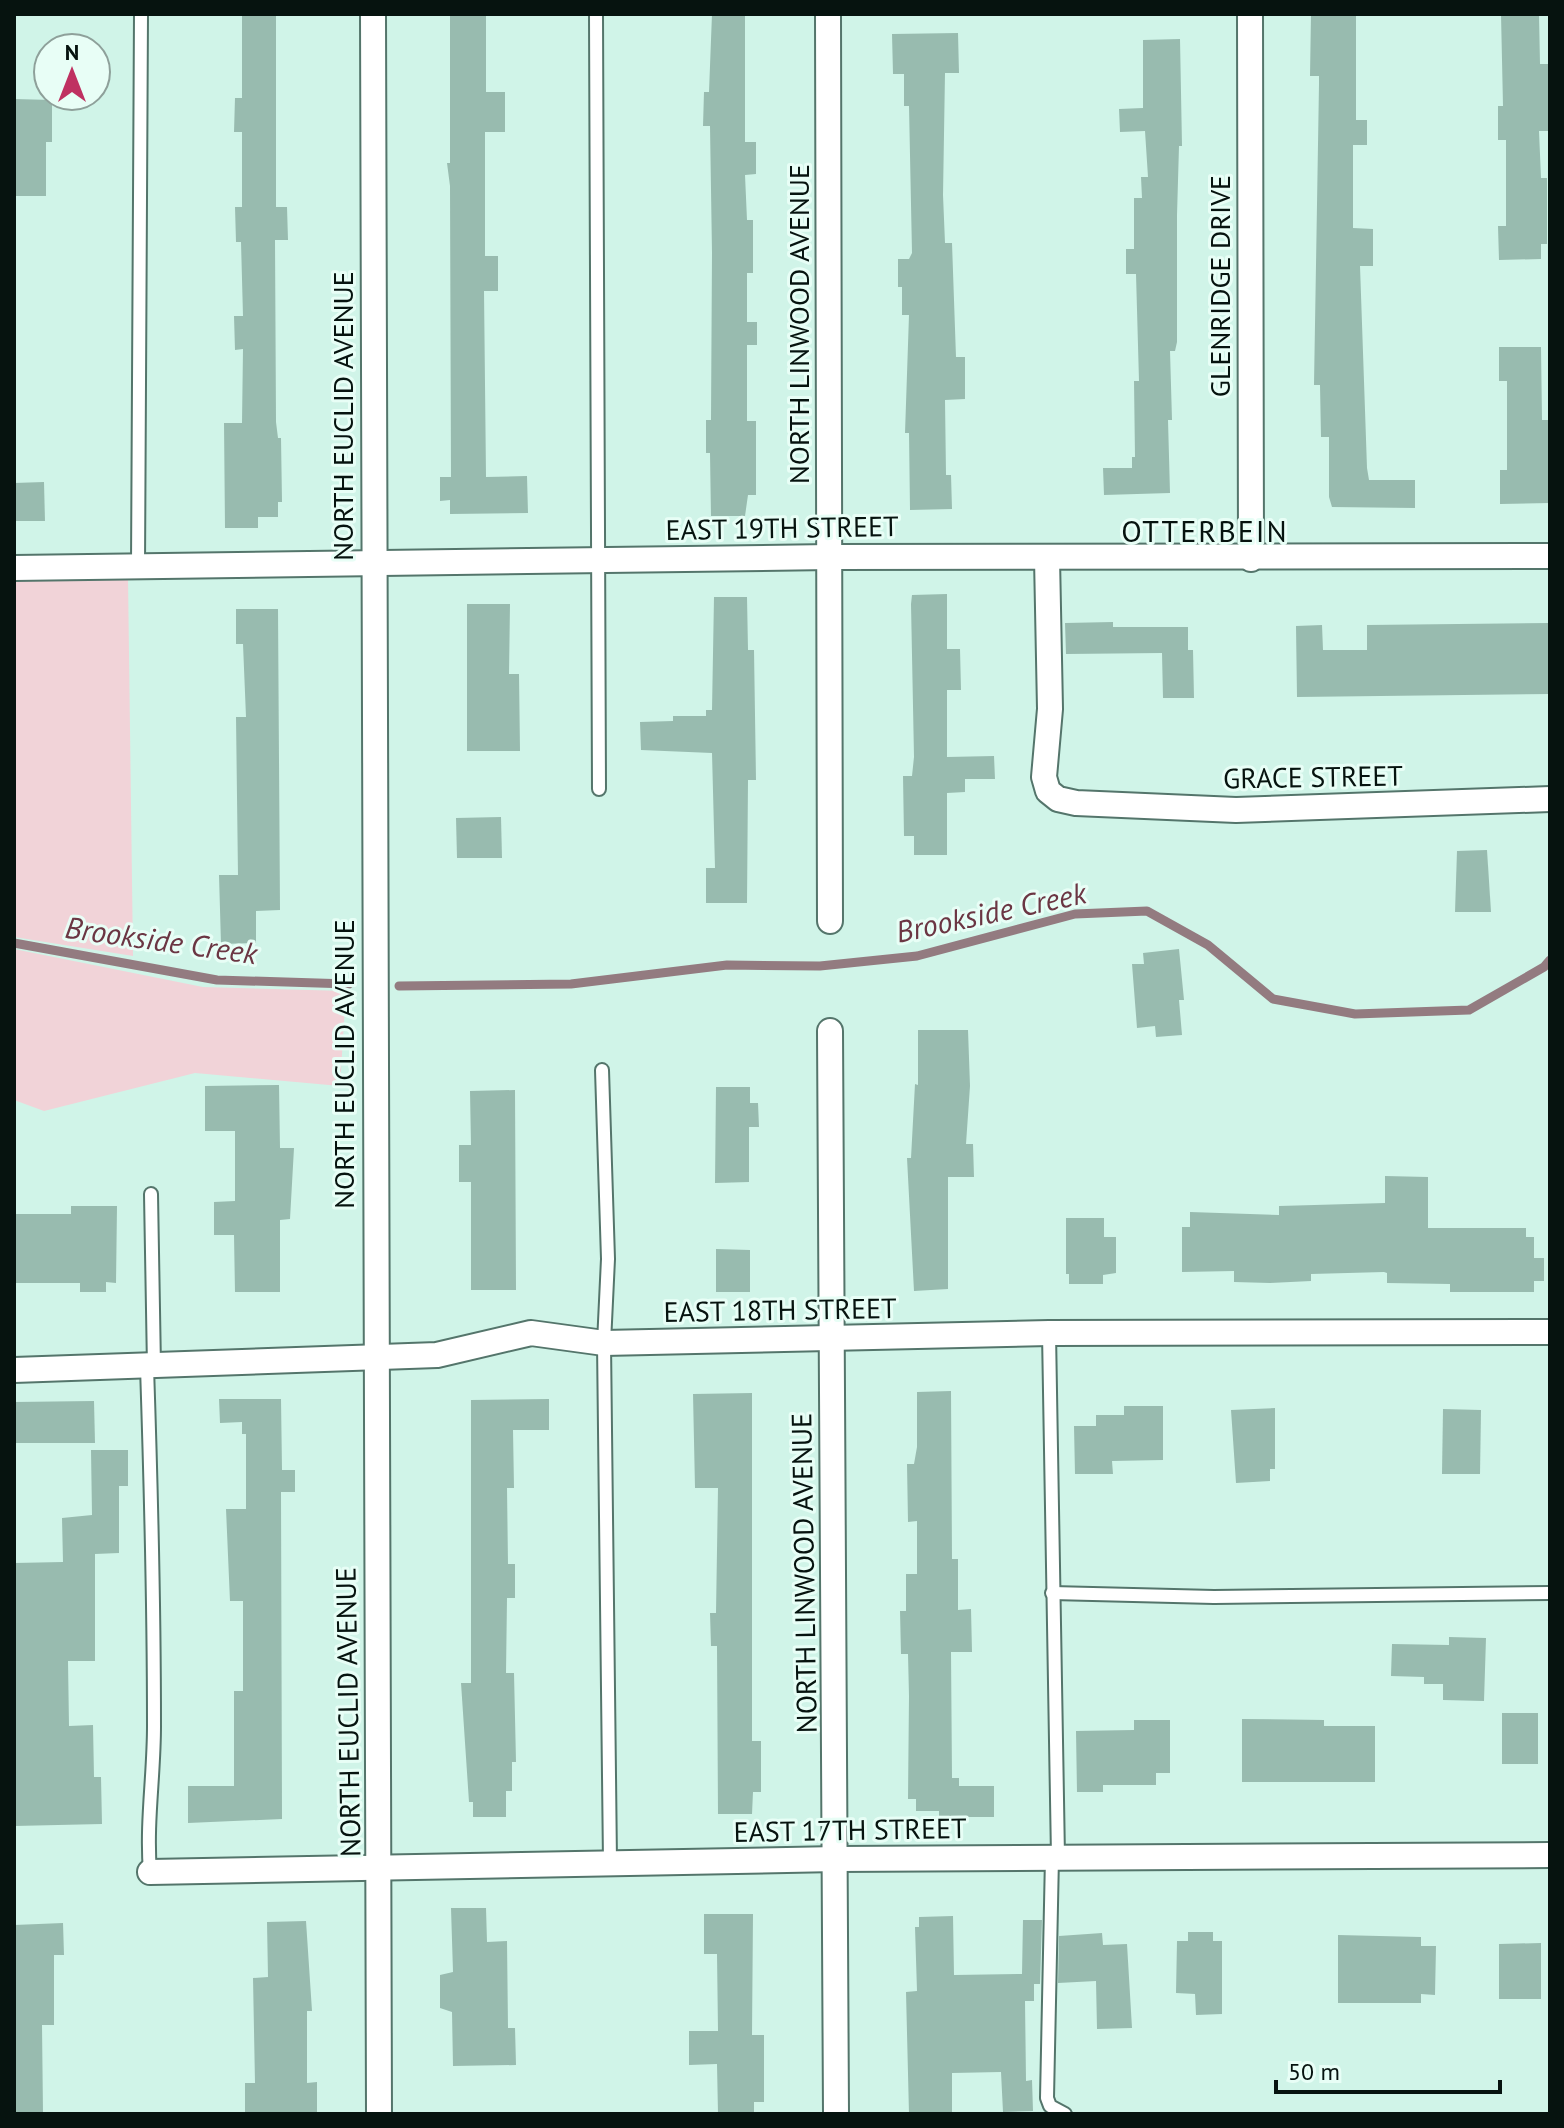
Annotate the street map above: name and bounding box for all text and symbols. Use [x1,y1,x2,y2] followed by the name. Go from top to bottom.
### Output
[32,32,112,112] north arrow
[65,38,79,66] text: N
[780,164,817,484] street label: NORTH LINWOOD AVENUE
[1201,175,1238,397] street label: GLENRIDGE DRIVE
[324,271,361,561] street label: NORTH EUCLID AVENUE
[665,507,899,548] street label: EAST 19TH STREET
[1121,511,1289,550] district label: OTTERBEIN
[1223,756,1404,797] street label: GRACE STREET
[892,872,1091,951] water label: Brookside Creek
[63,907,261,972] water label: Brookside Creek
[325,919,362,1209] street label: NORTH EUCLID AVENUE
[663,1289,897,1330] street label: EAST 18TH STREET
[782,1413,825,1733] street label: NORTH LINWOOD AVENUE
[326,1567,369,1857] street label: NORTH EUCLID AVENUE
[733,1809,967,1850] street label: EAST 17TH STREET
[1276,2044,1500,2094] scale bar
[1288,2056,1340,2087] text: 50 m

